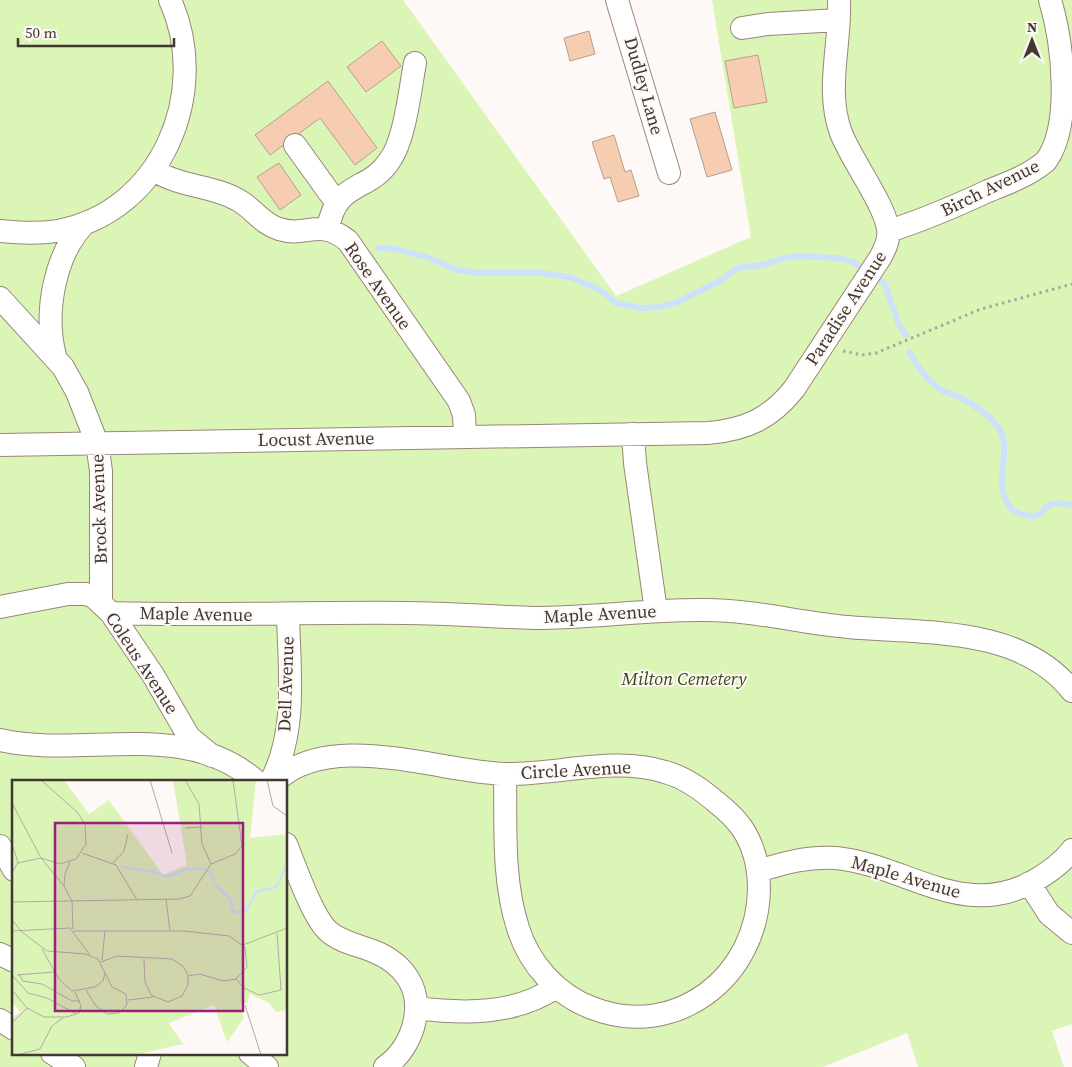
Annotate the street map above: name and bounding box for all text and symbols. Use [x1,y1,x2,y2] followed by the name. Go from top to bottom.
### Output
[18,15,174,47] scale bar
[1007,15,1057,65] north arrow
[1027,17,1037,37] text: N
[25,22,57,43] text: 50 m
[619,34,670,138] street label: Dudley Lane
[936,153,1043,222] street label: Birch Avenue
[339,237,418,335] street label: Rose Avenue
[799,246,892,370] street label: Paradise Avenue
[257,425,375,452] street label: Locust Avenue
[84,453,113,565] street label: Brock Avenue
[543,598,657,629] street label: Maple Avenue
[139,600,253,627] street label: Maple Avenue
[100,607,185,719] street label: Coleus Avenue
[271,636,300,732] street label: Dell Avenue
[620,666,747,691] park label: Milton Cemetery
[520,754,632,785] street label: Circle Avenue
[12,780,288,1054] inset map
[848,849,964,904] street label: Maple Avenue

